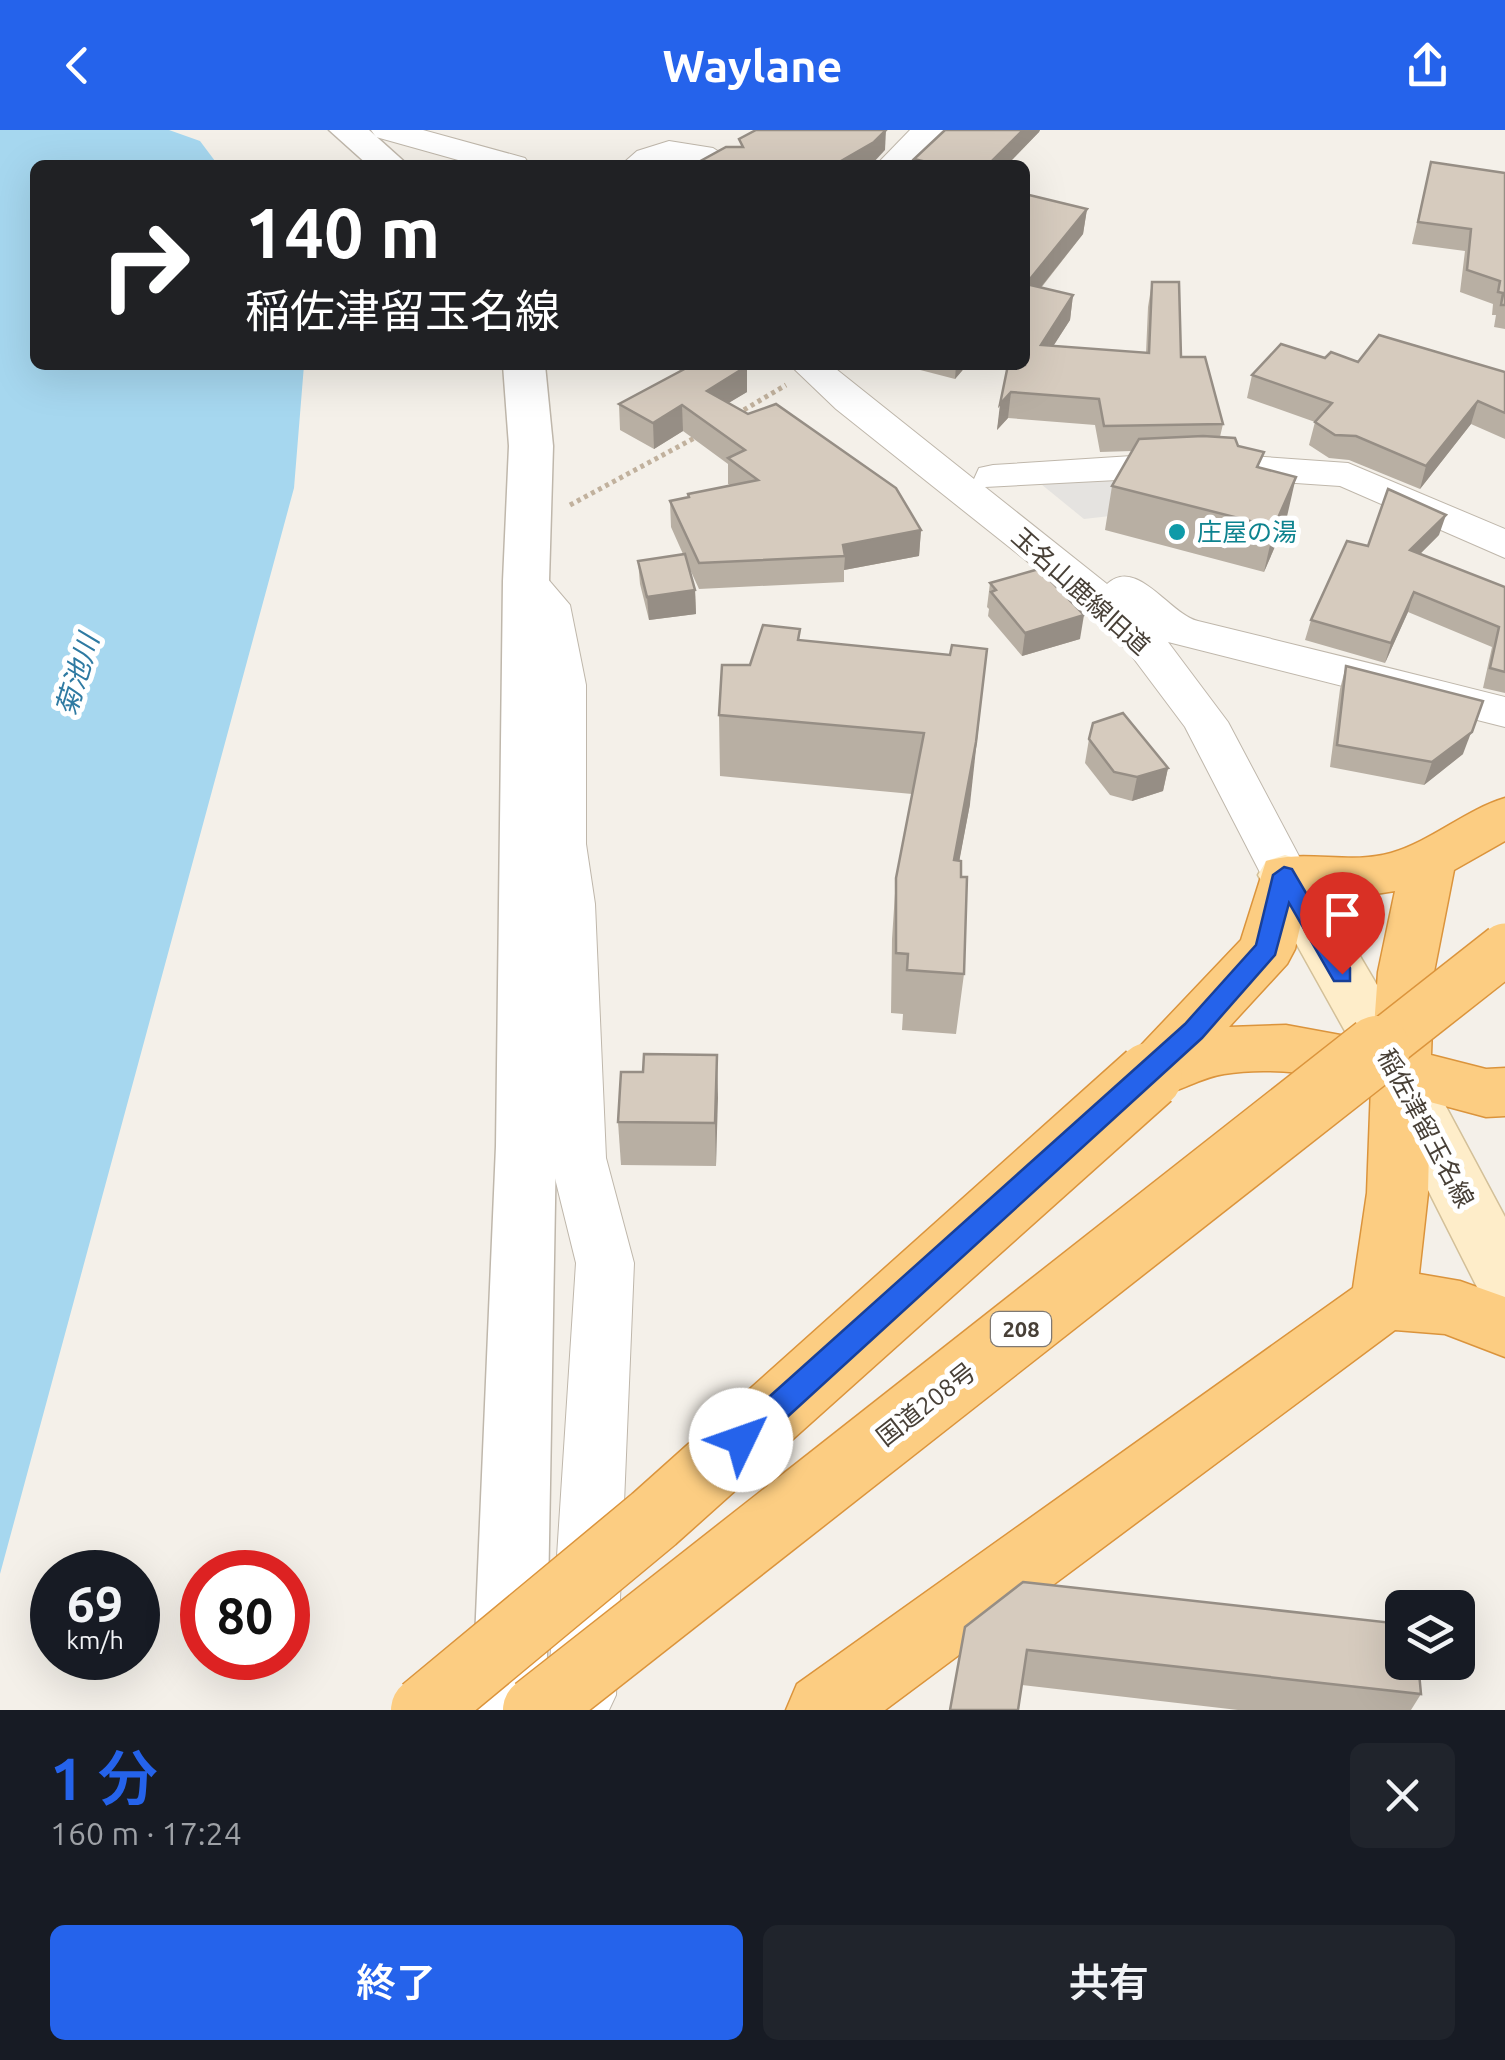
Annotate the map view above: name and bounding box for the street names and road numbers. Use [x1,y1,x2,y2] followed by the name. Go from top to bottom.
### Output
[1007,522,1155,660] street label: 玉名山鹿線旧道
[1373,1044,1479,1212] street label: 稲佐津留玉名線
[991,1312,1051,1346] road number: 208
[871,1357,981,1451] street label: 国道208号

